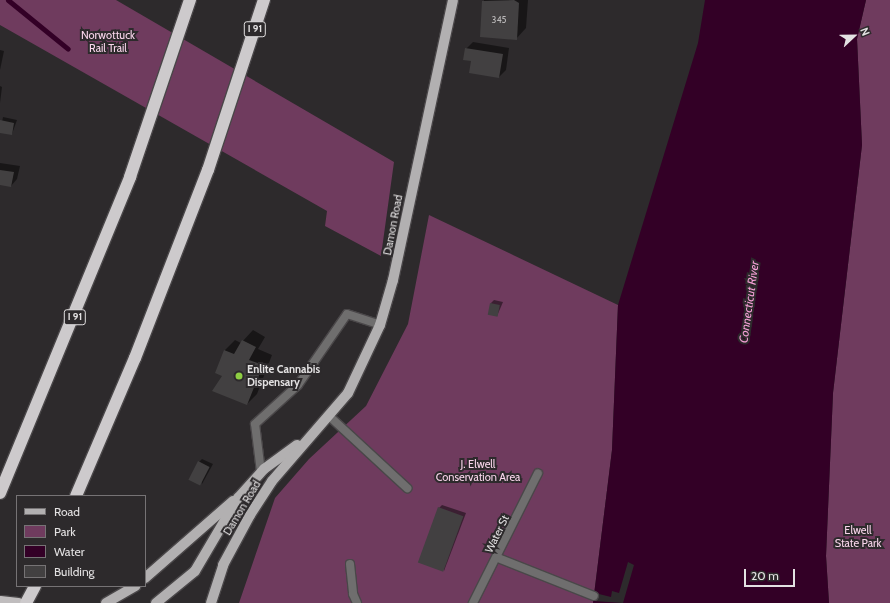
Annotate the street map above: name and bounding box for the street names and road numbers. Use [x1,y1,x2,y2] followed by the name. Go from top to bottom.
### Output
[243,21,267,37] road number: I 91
[381,194,405,256] street label: Damon Road
[63,309,87,325] road number: I 91
[221,478,263,538] street label: Damon Road
[482,513,512,555] street label: Water St

